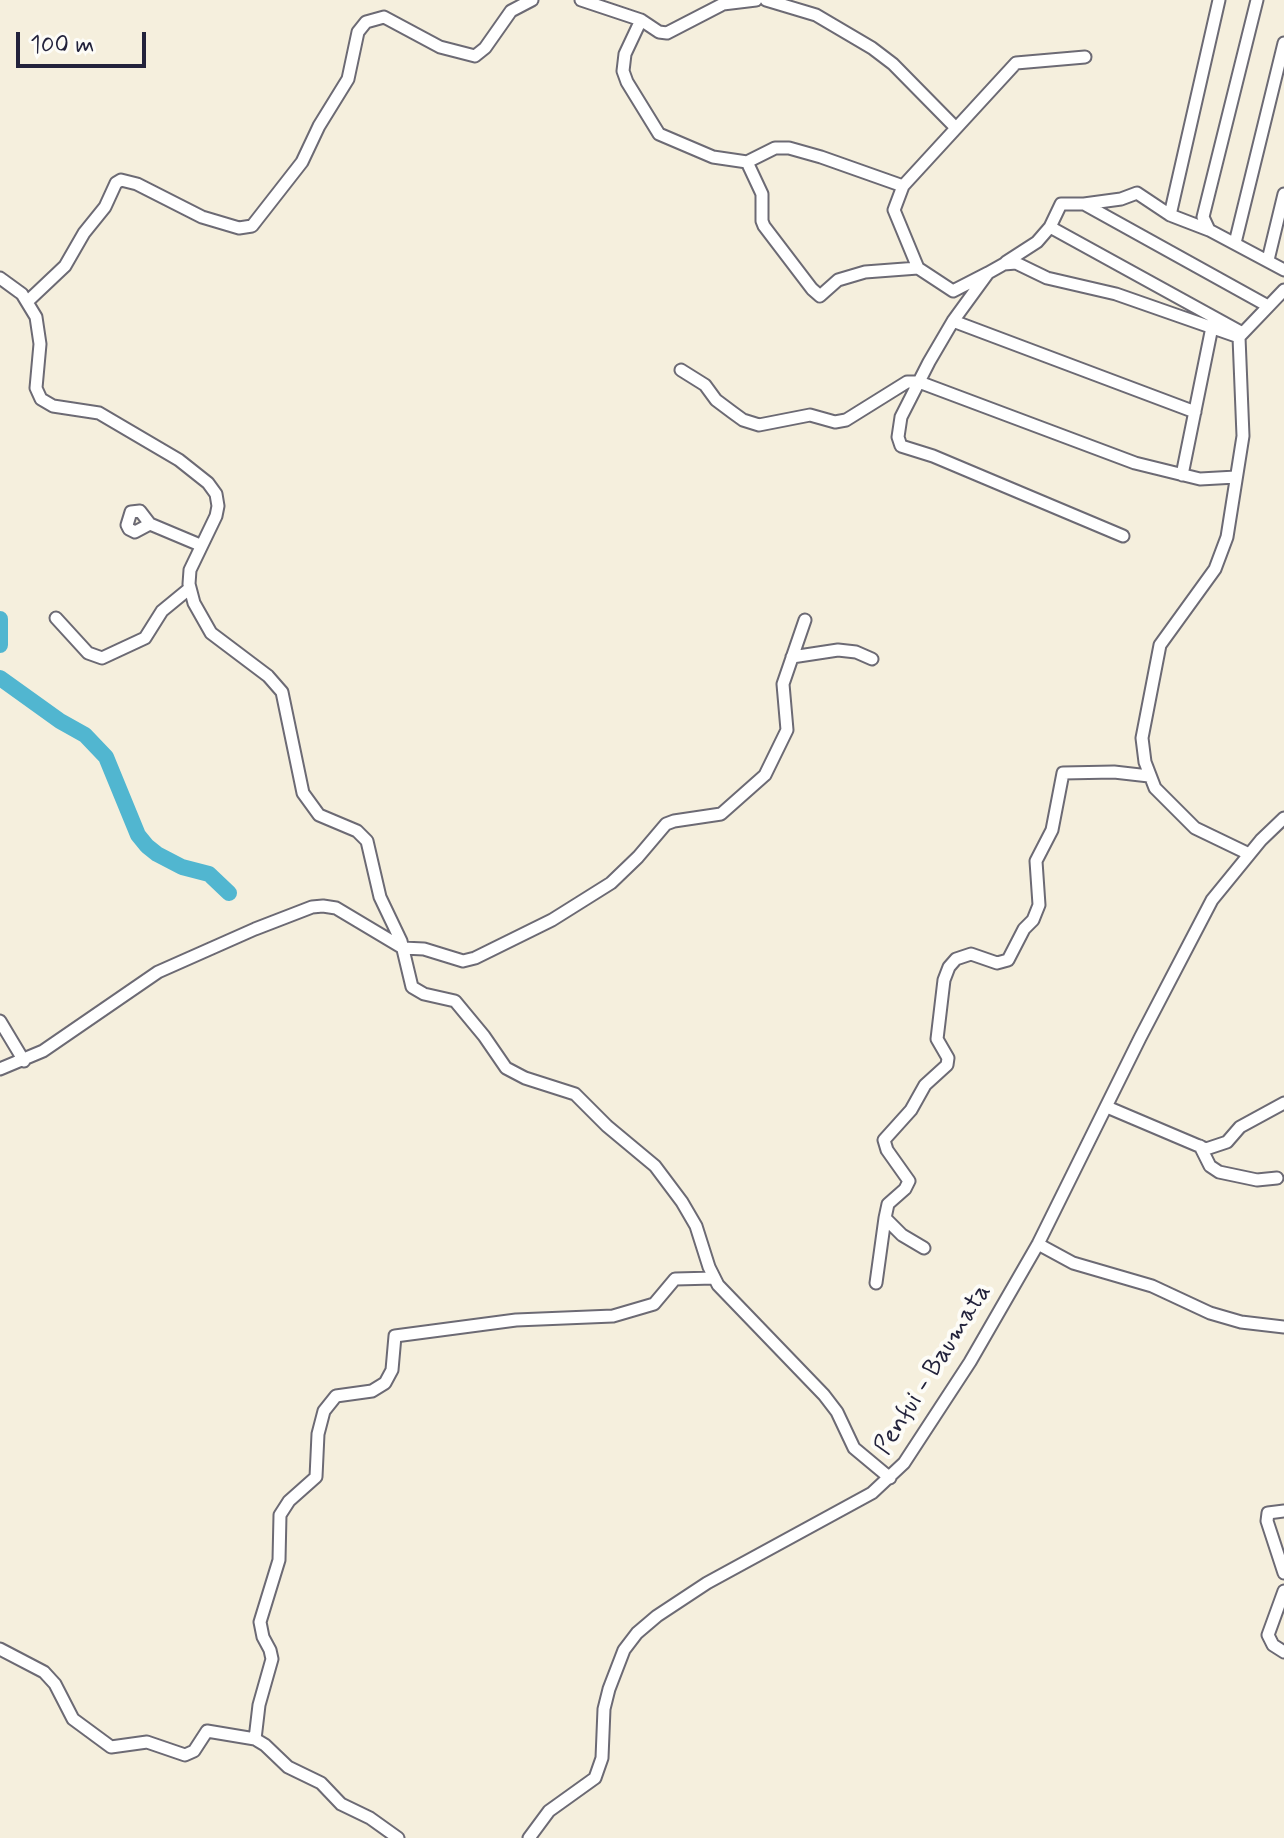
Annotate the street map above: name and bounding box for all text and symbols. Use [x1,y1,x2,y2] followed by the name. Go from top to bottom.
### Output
[20,16,150,66] scale bar
[30,30,94,61] text: 100 m
[869,1279,999,1461] street label: Penfui - Baumata

